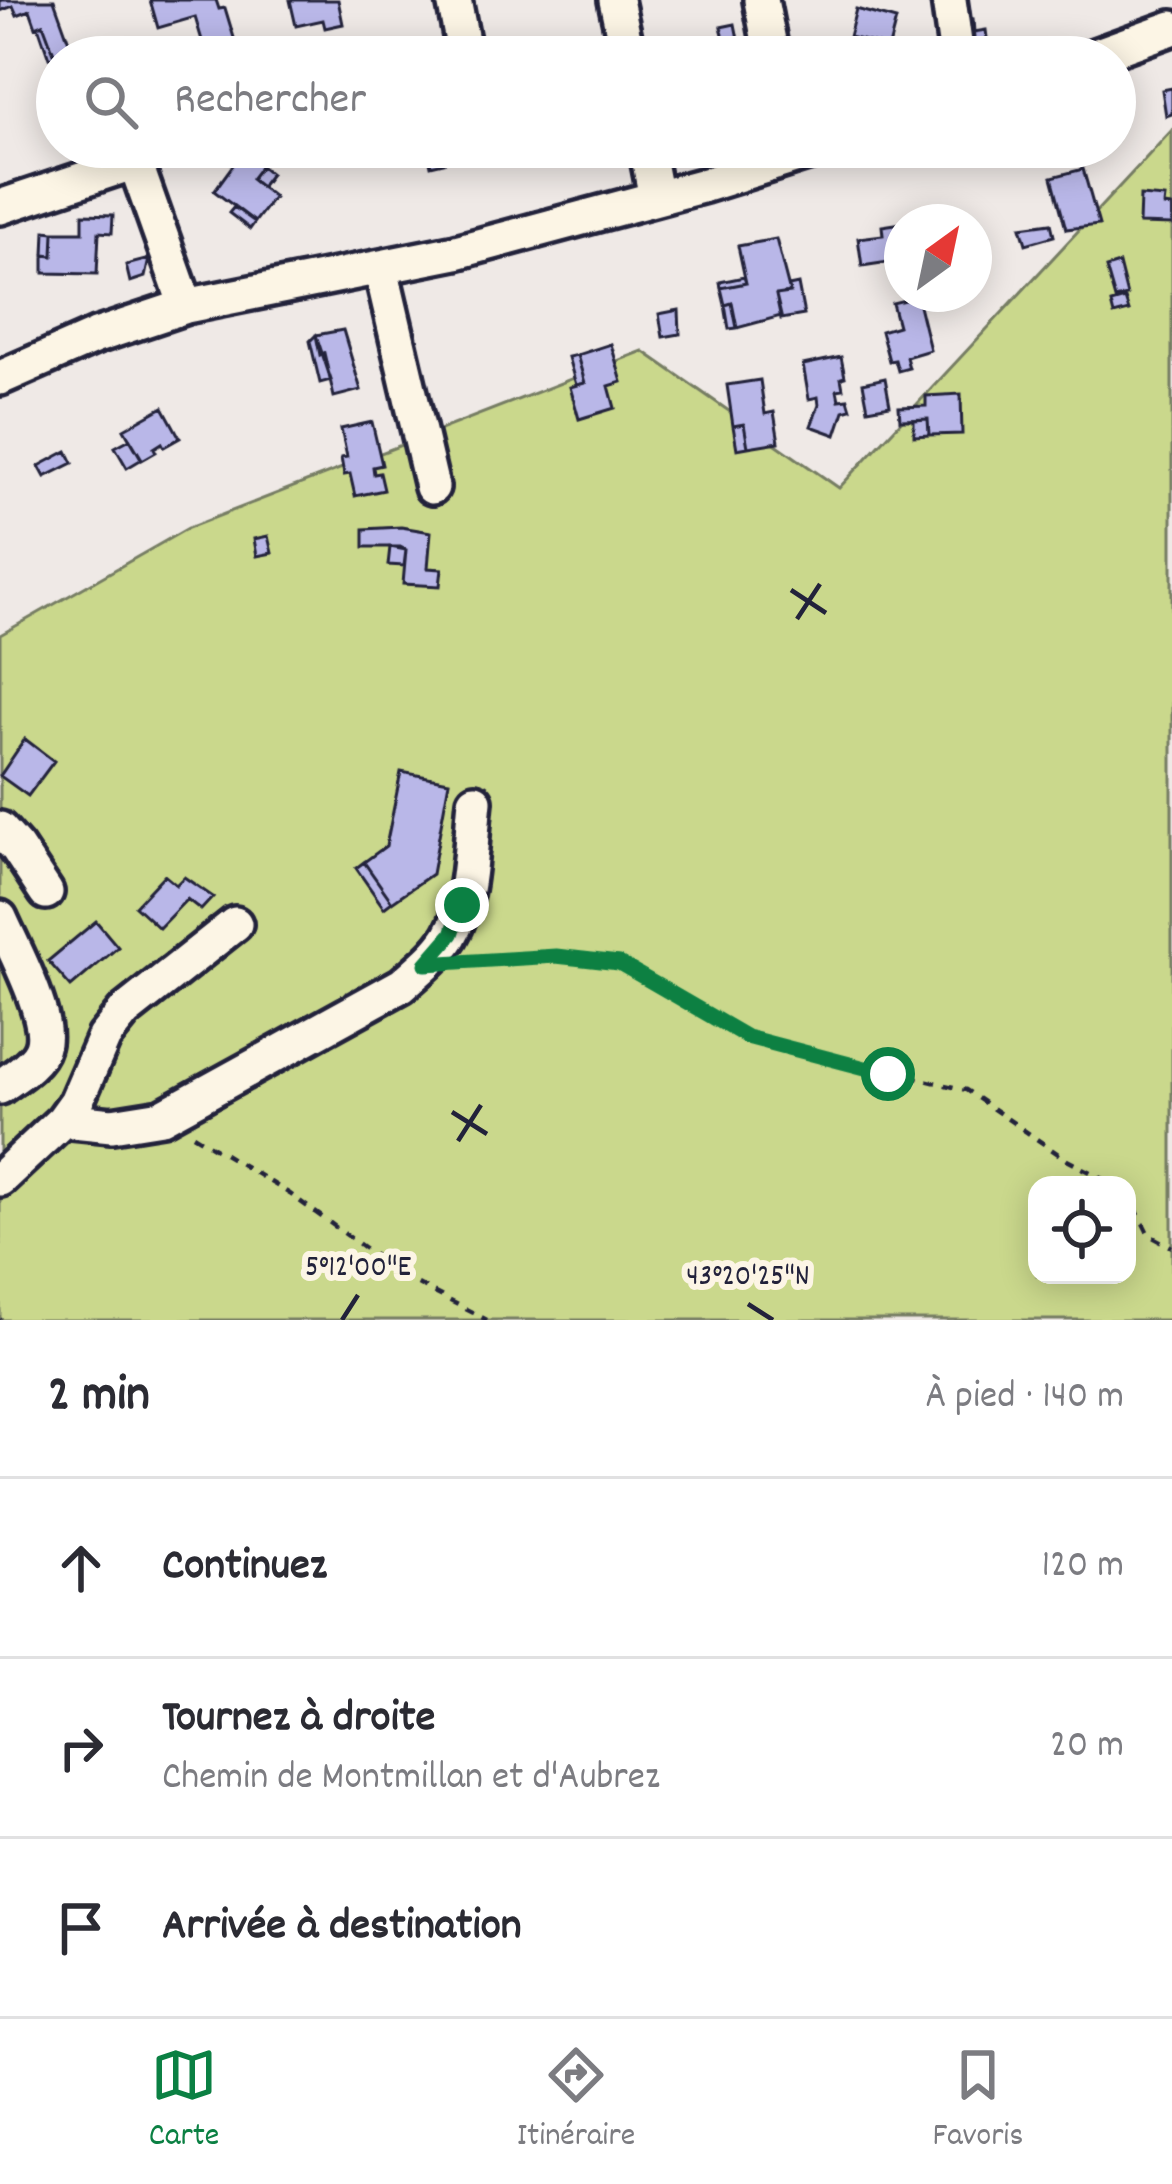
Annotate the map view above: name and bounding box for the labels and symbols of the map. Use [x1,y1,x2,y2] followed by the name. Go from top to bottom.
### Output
[884,204,992,312] north arrow
[435,878,489,932] route end
[861,1047,915,1101] route start
[305,1248,411,1291] text: 5°12'00"E
[686,1257,810,1300] text: 43°20'25"N

